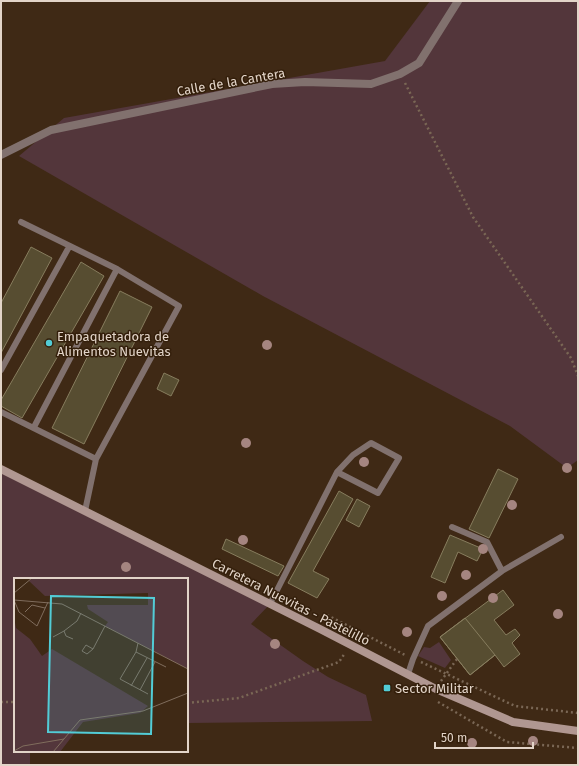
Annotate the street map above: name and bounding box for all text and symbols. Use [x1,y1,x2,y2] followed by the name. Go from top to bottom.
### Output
[176,65,286,99] street label: Calle de la Cantera
[57,329,171,359] place label: Empaquetadora de Alimentos Nuevitas
[44,338,54,348] marker: Empaquetadora de Alimentos Nuevitas
[210,556,372,648] street label: Carretera Nuevitas - Pastelillo
[14,578,188,752] inset map
[395,681,474,696] place label: Sector Militar
[382,683,392,693] marker: Sector Militar
[435,724,533,750] scale bar
[441,731,467,745] text: 50 m

